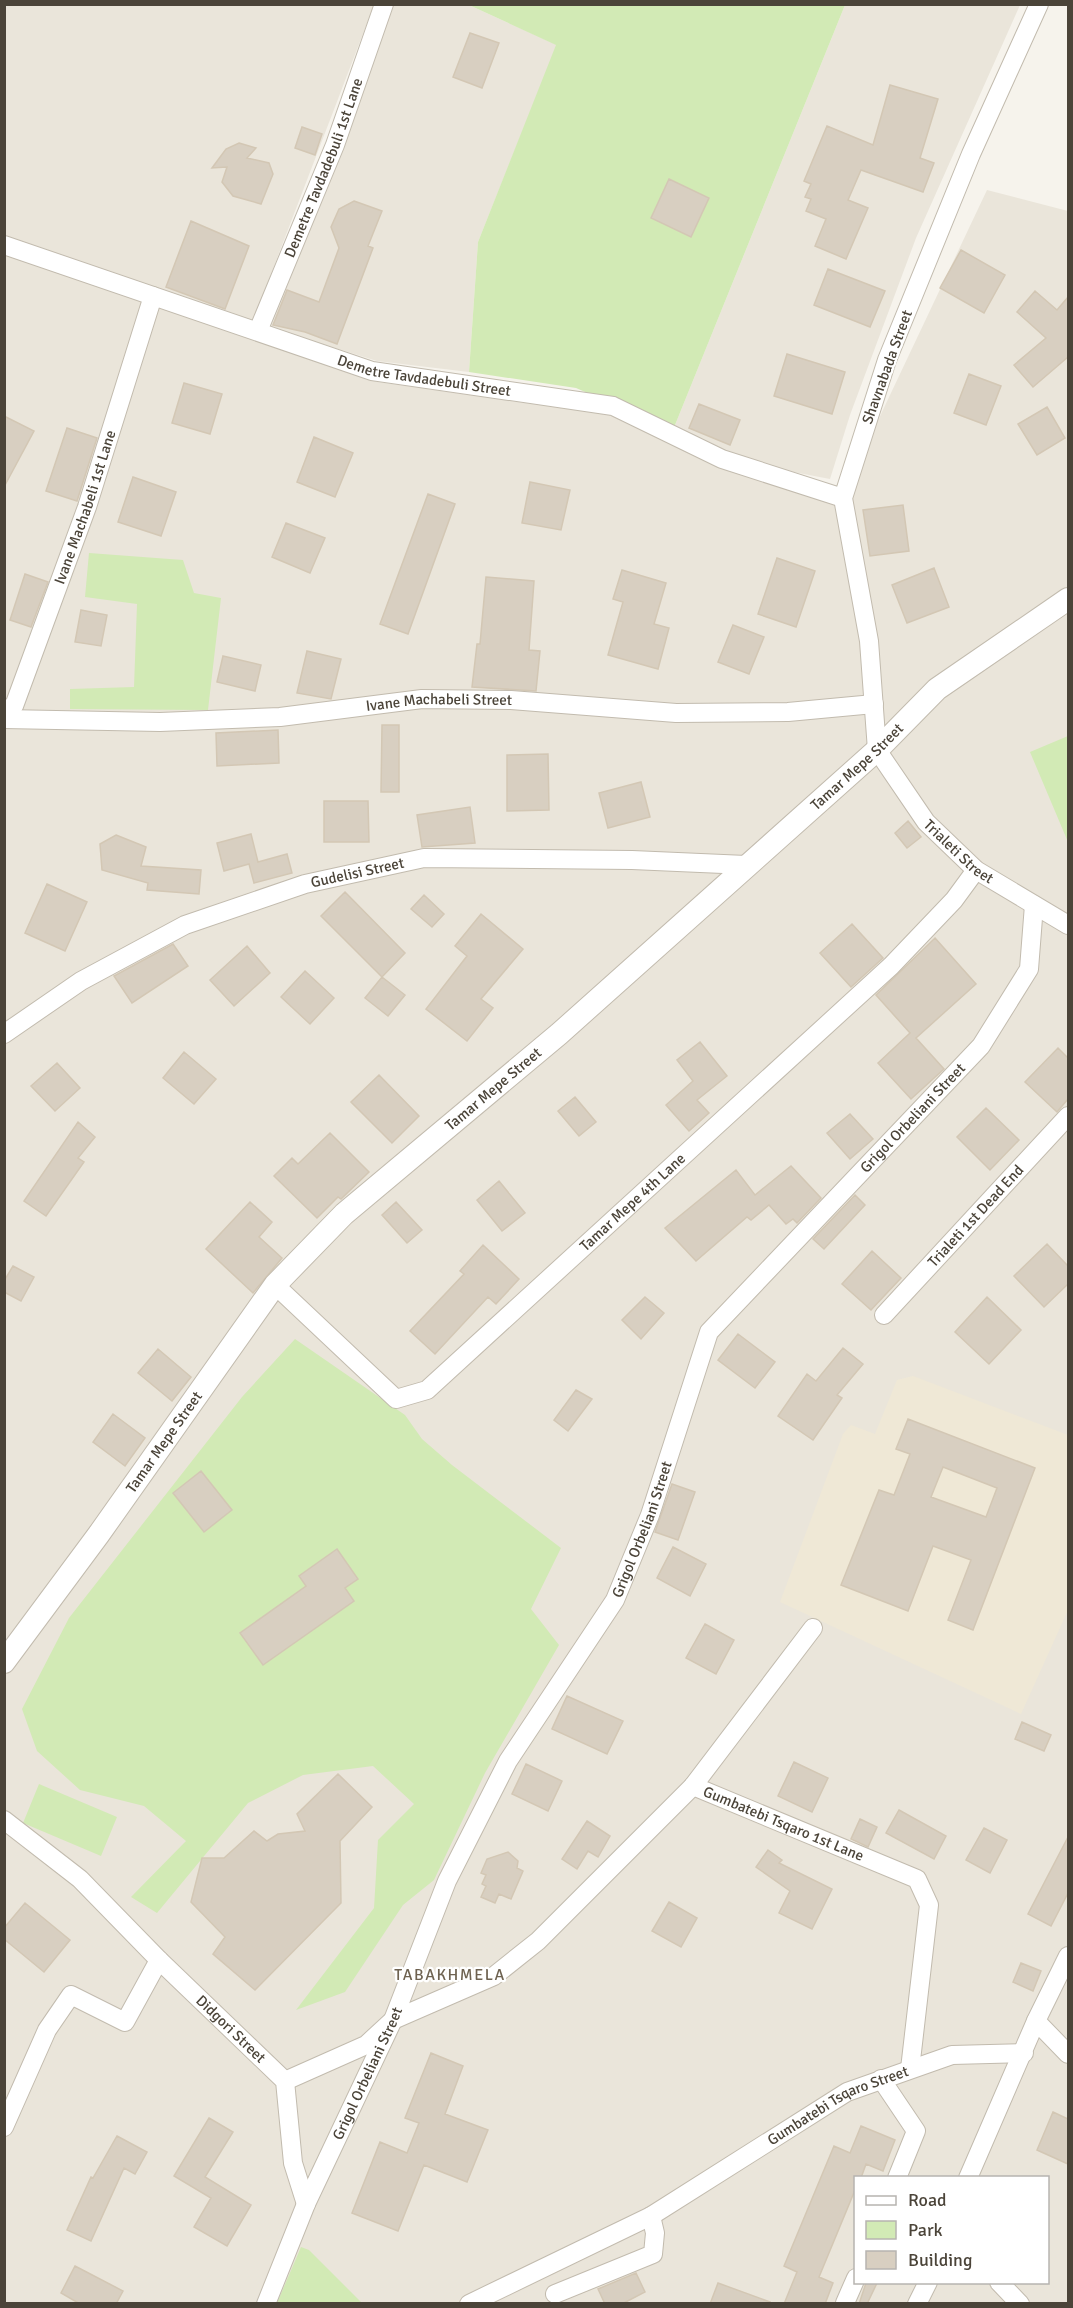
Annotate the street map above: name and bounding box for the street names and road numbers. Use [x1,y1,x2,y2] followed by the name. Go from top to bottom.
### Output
[280,75,367,260] street label: Demetre Tavdadebuli 1st Lane
[858,308,916,426] street label: Shavnabada Street
[335,351,512,400] street label: Demetre Tavdadebuli Street
[50,428,120,587] street label: Ivane Machabeli 1st Lane
[365,690,512,715] street label: Ivane Machabeli Street
[807,720,907,814] street label: Tamar Mepe Street
[920,816,997,887] street label: Trialeti Street
[309,854,406,891] street label: Gudelisi Street
[442,1044,545,1134] street label: Tamar Mepe Street
[856,1059,969,1176] street label: Grigol Orbeliani Street
[576,1149,689,1255] street label: Tamar Mepe 4th Lane
[924,1161,1027,1271] street label: Trialeti 1st Dead End
[122,1388,206,1496] street label: Tamar Mepe Street
[608,1459,676,1600] street label: Grigol Orbeliani Street
[701,1782,866,1865] street label: Gumbatebi Tsqaro 1st Lane
[192,1991,269,2067] street label: Didgori Street
[329,2005,406,2143] street label: Grigol Orbeliani Street
[764,2062,911,2149] street label: Gumbatebi Tsqaro Street

